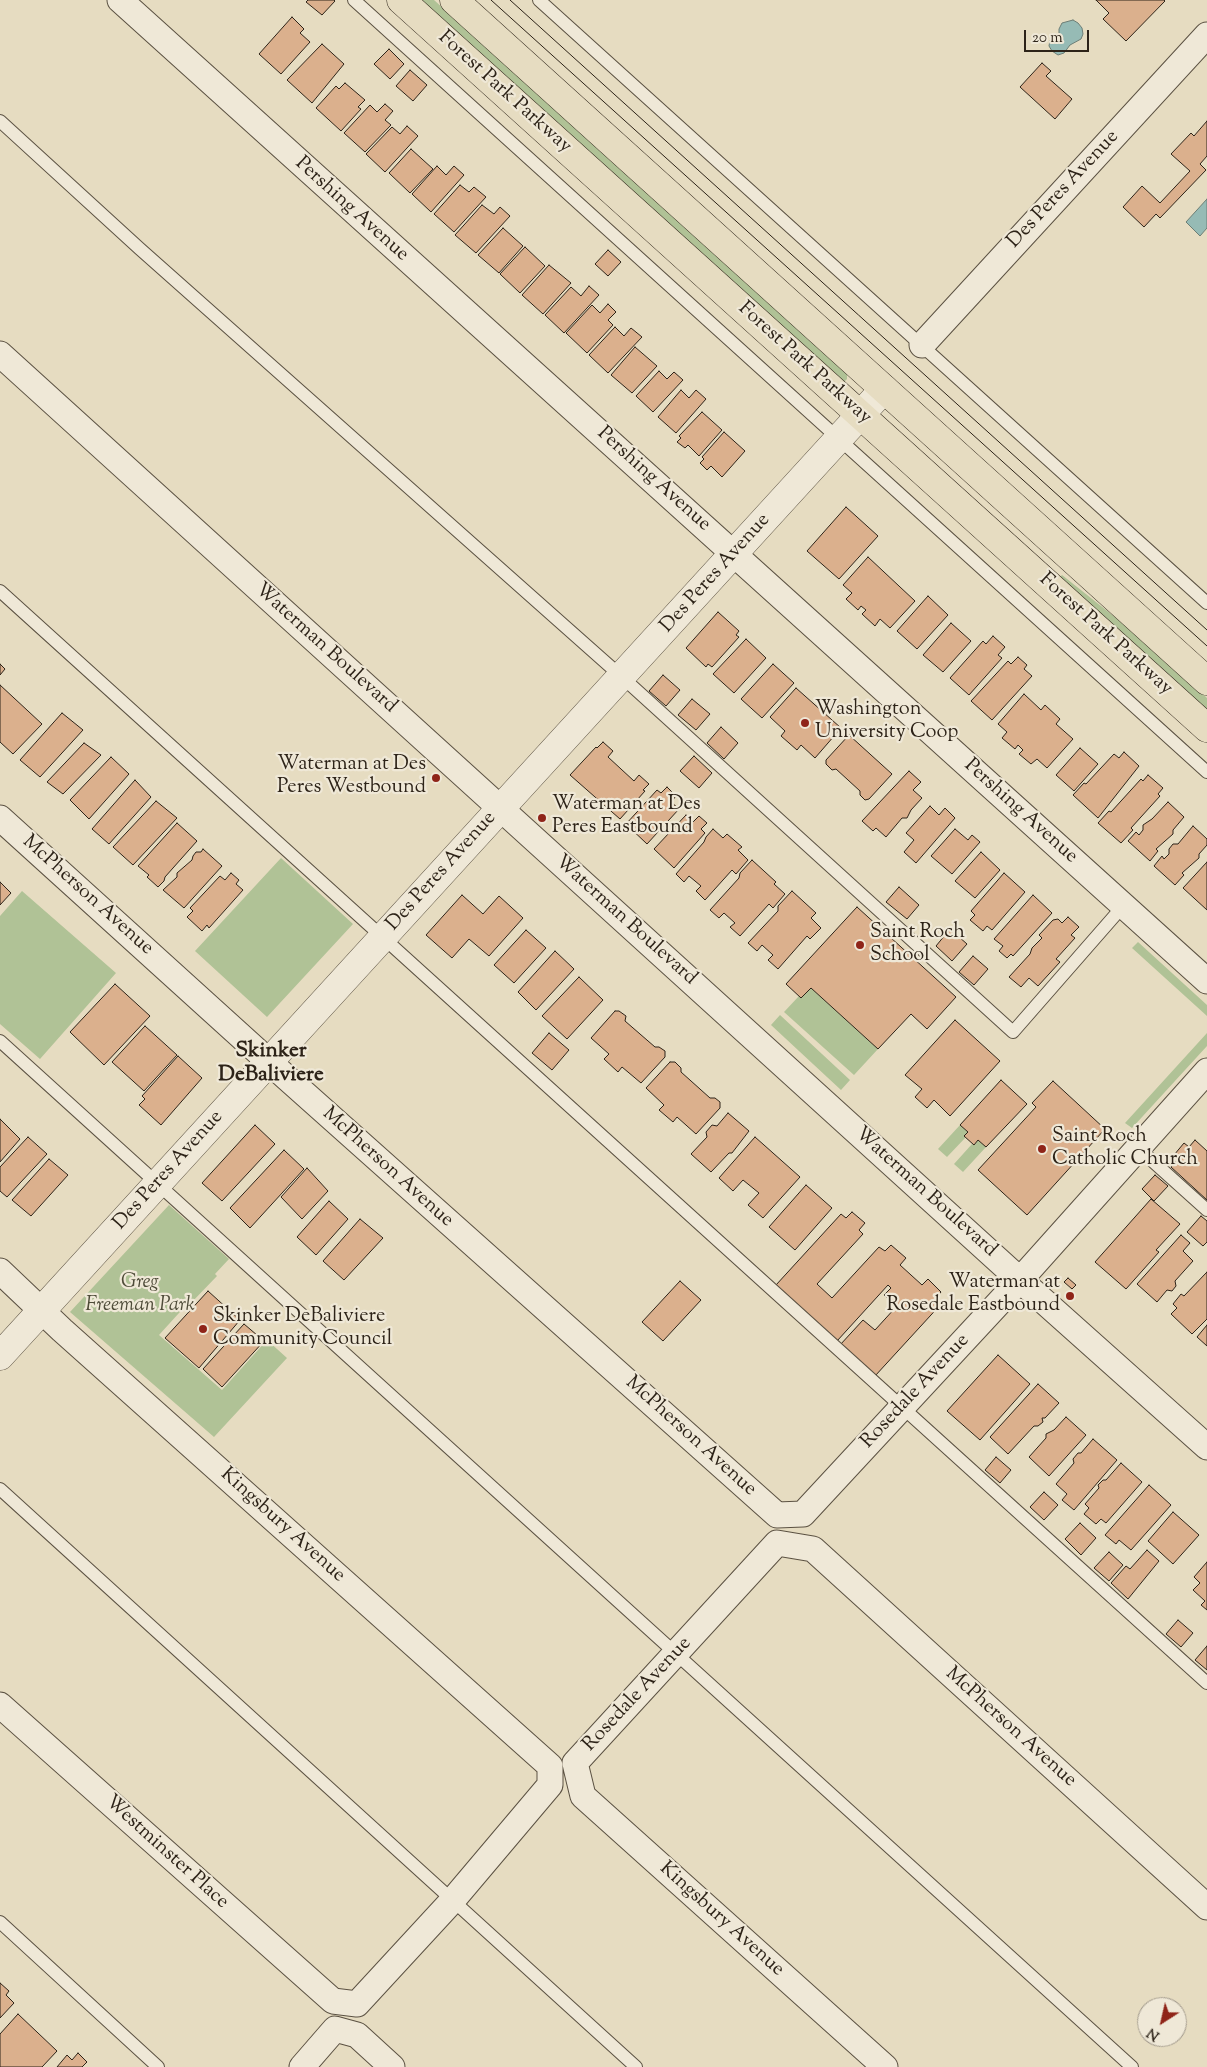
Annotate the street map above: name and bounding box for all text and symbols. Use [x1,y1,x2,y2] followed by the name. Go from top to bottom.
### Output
[1027,20,1092,52] scale bar
[432,27,576,159] street label: Forest Park Parkway
[1032,28,1063,49] text: 20 m
[1003,126,1125,254] street label: Des Peres Avenue
[289,153,413,267] street label: Pershing Avenue
[732,298,876,430] street label: Forest Park Parkway
[591,423,715,537] street label: Pershing Avenue
[656,509,776,639] street label: Des Peres Avenue
[1033,569,1177,701] street label: Forest Park Parkway
[249,579,401,719] street label: Waterman Boulevard
[815,699,958,746] place label: Washington University Coop
[799,717,811,729] marker: Washington University Coop
[277,754,426,801] place label: Waterman at Des Peres Westbound
[958,755,1082,869] street label: Pershing Avenue
[430,772,442,784] marker: Waterman at Des Peres Westbound
[552,794,701,841] place label: Waterman at Des Peres Eastbound
[382,807,502,937] street label: Des Peres Avenue
[536,812,548,824] marker: Waterman at Des Peres Eastbound
[16,831,158,961] street label: McPherson Avenue
[549,851,701,991] street label: Waterman Boulevard
[870,922,965,969] place label: Saint Roch School
[854,939,866,951] marker: Saint Roch School
[218,1039,324,1089] district label: Skinker DeBaliviere
[316,1103,458,1233] street label: McPherson Avenue
[109,1106,229,1236] street label: Des Peres Avenue
[849,1123,1001,1263] street label: Waterman Boulevard
[1052,1126,1198,1173] place label: Saint Roch Catholic Church
[1036,1143,1048,1155] marker: Saint Roch Catholic Church
[85,1272,195,1319] park label: Greg Freeman Park
[887,1272,1060,1319] place label: Waterman at Rosedale Eastbound
[1064,1290,1076,1302] marker: Waterman at Rosedale Eastbound
[213,1306,392,1353] place label: Skinker DeBaliviere Community Council
[197,1323,209,1335] marker: Skinker DeBaliviere Community Council
[857,1330,975,1454] street label: Rosedale Avenue
[619,1372,761,1502] street label: McPherson Avenue
[214,1463,350,1589] street label: Kingsbury Avenue
[579,1633,697,1757] street label: Rosedale Avenue
[939,1663,1081,1793] street label: McPherson Avenue
[99,1791,233,1915] street label: Westminster Place
[653,1857,789,1983] street label: Kingsbury Avenue
[1137,1997,1187,2047] north arrow
[1144,2022,1164,2045] text: N

